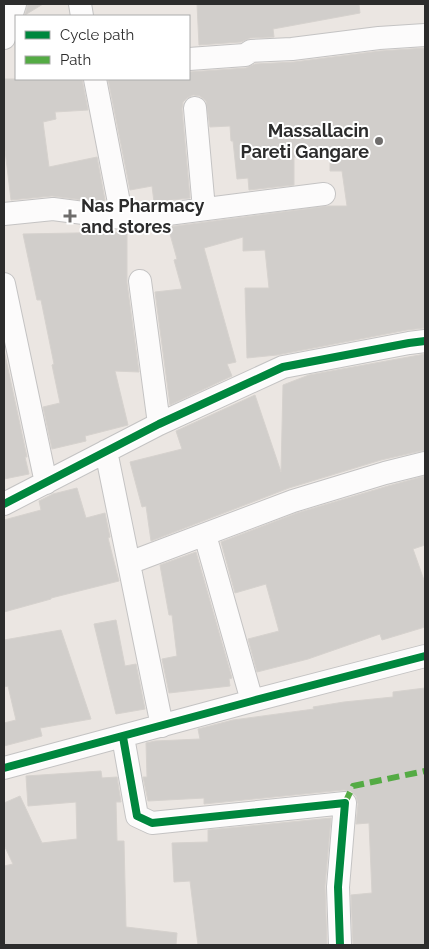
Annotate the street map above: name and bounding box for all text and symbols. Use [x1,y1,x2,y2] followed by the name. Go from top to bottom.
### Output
[15,15,190,80] legend
[60,26,134,44] text: Cycle path
[60,51,91,69] text: Path
[241,120,369,162] place label: Massallacin Pareti Gangare
[373,135,385,147] marker: Massallacin Pareti Gangare
[81,195,205,237] place label: Nas Pharmacy and stores
[63,209,77,223] marker: Nas Pharmacy and stores

